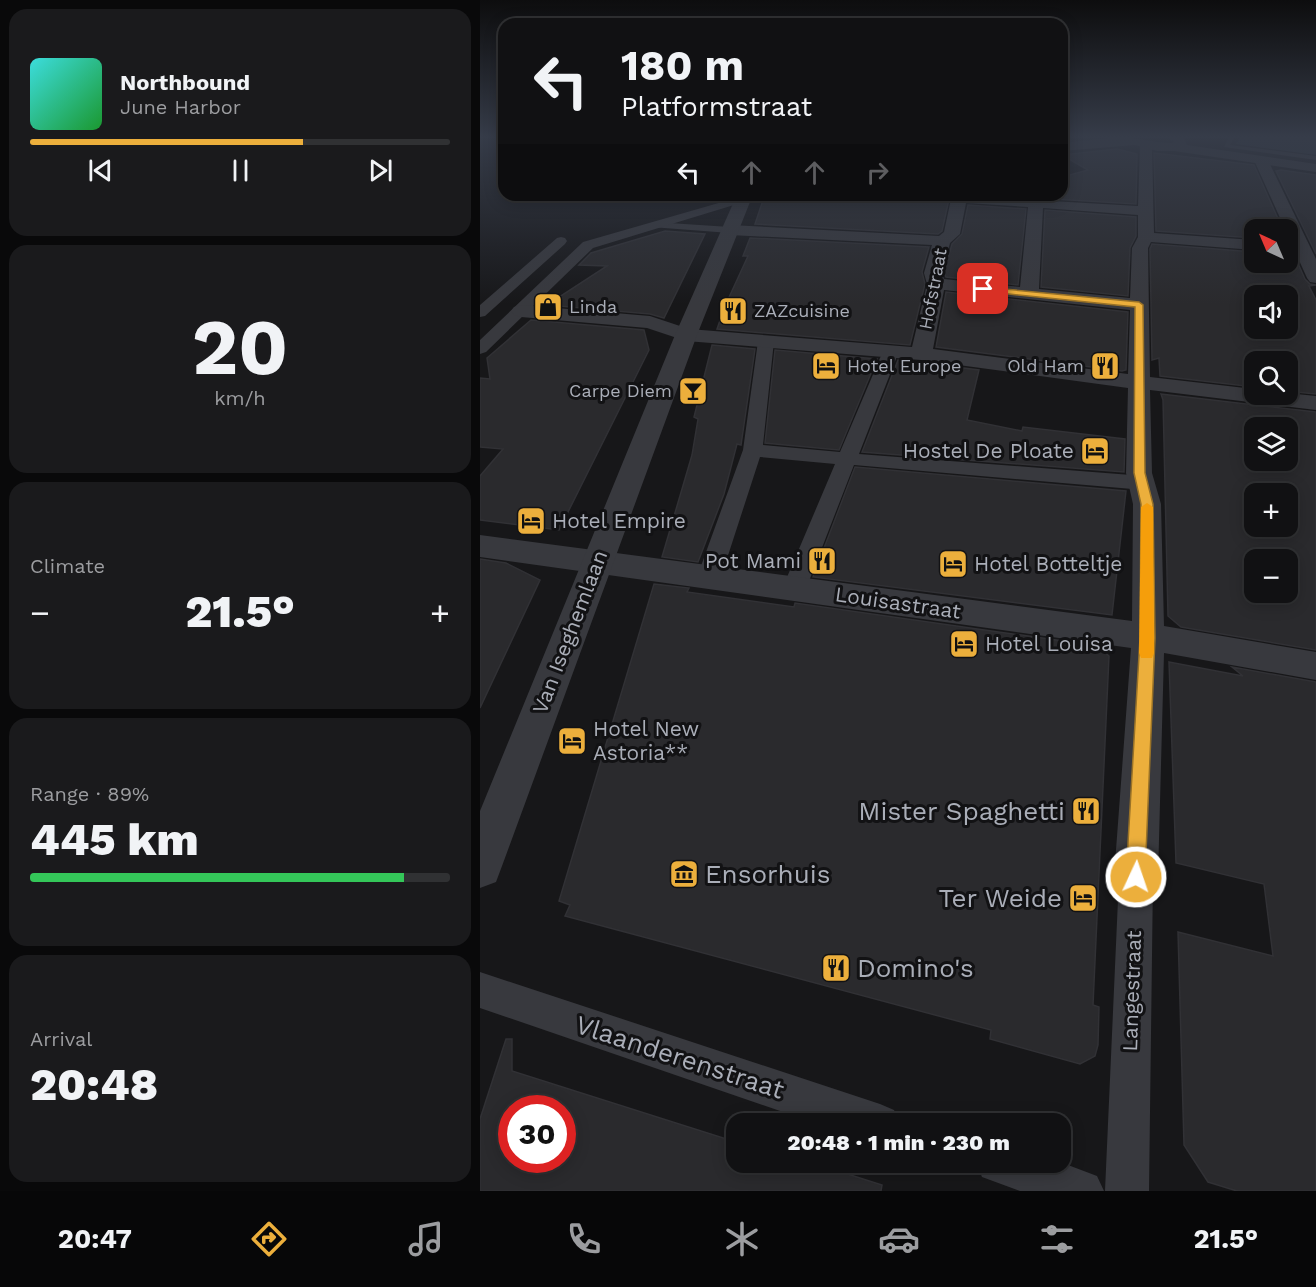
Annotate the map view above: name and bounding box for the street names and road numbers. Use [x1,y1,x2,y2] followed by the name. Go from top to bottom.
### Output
[914,246,951,331] street label: Hofstraat
[527,547,612,717] street label: Van Iseghemlaan
[834,581,963,624] street label: Louisastraat
[1117,930,1146,1052] street label: Langestraat
[572,1009,788,1105] street label: Vlaanderenstraat

